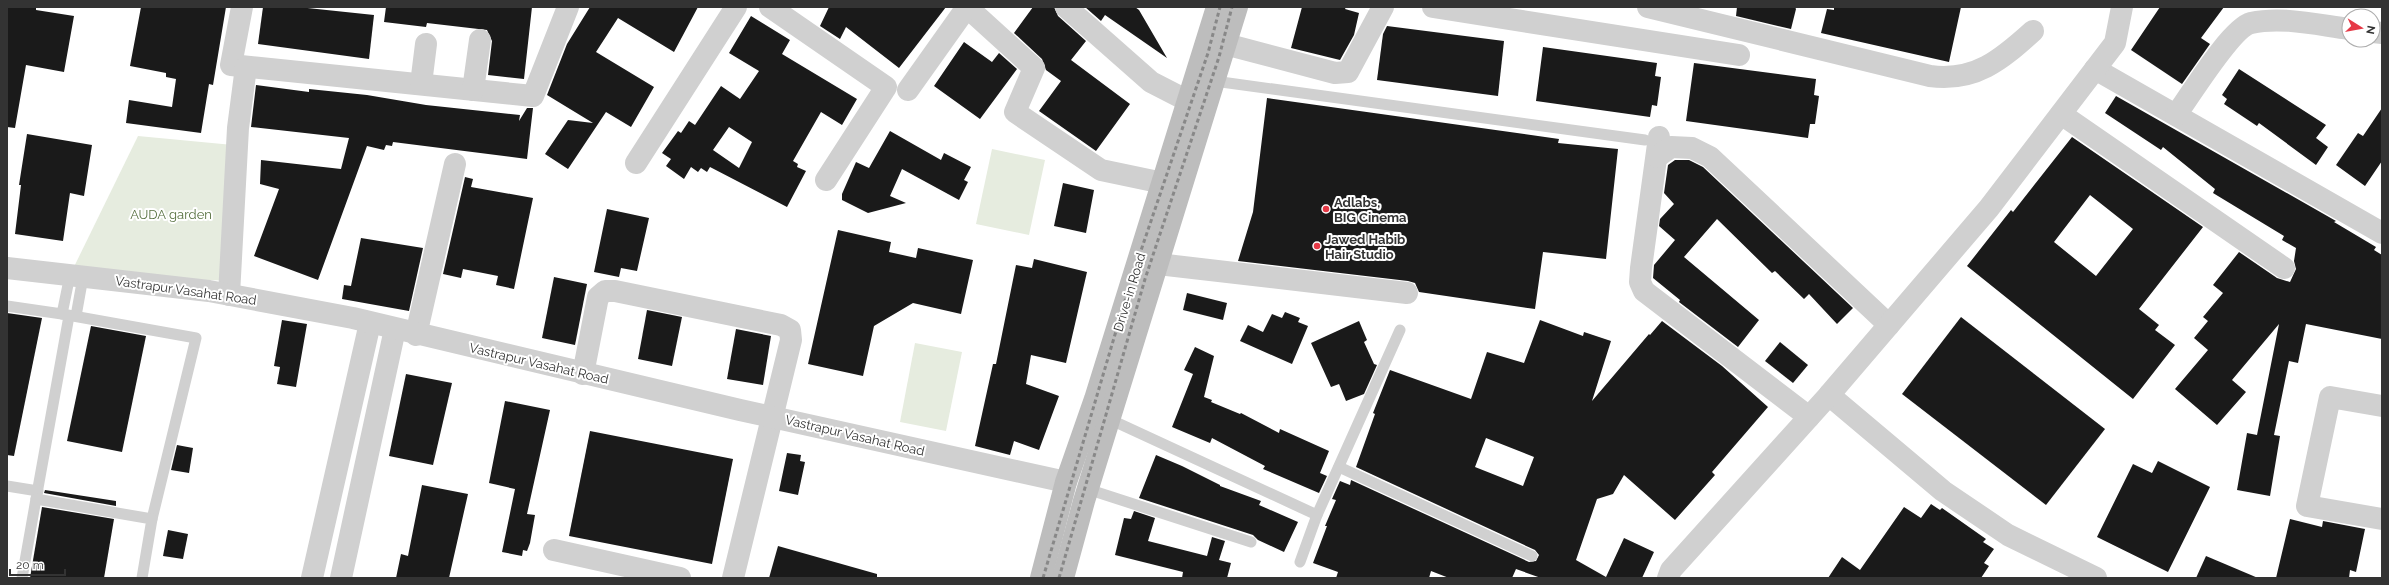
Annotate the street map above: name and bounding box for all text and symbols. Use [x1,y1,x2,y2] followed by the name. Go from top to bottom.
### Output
[2341,8,2381,48] north arrow
[2363,24,2378,35] text: N
[1334,195,1407,225] place label: Adlabs, BIG Cinema
[1321,204,1331,214] marker: Adlabs, BIG Cinema
[130,207,212,222] park label: AUDA garden
[1325,232,1405,262] place label: Jawed Habib Hair Studio
[1312,241,1322,251] marker: Jawed Habib Hair Studio
[1110,251,1149,333] street label: Drive-in Road
[114,273,257,308] street label: Vastrapur Vasahat Road
[468,340,610,387] street label: Vastrapur Vasahat Road
[784,412,926,459] street label: Vastrapur Vasahat Road
[10,551,65,577] scale bar
[16,558,44,572] text: 20 m

